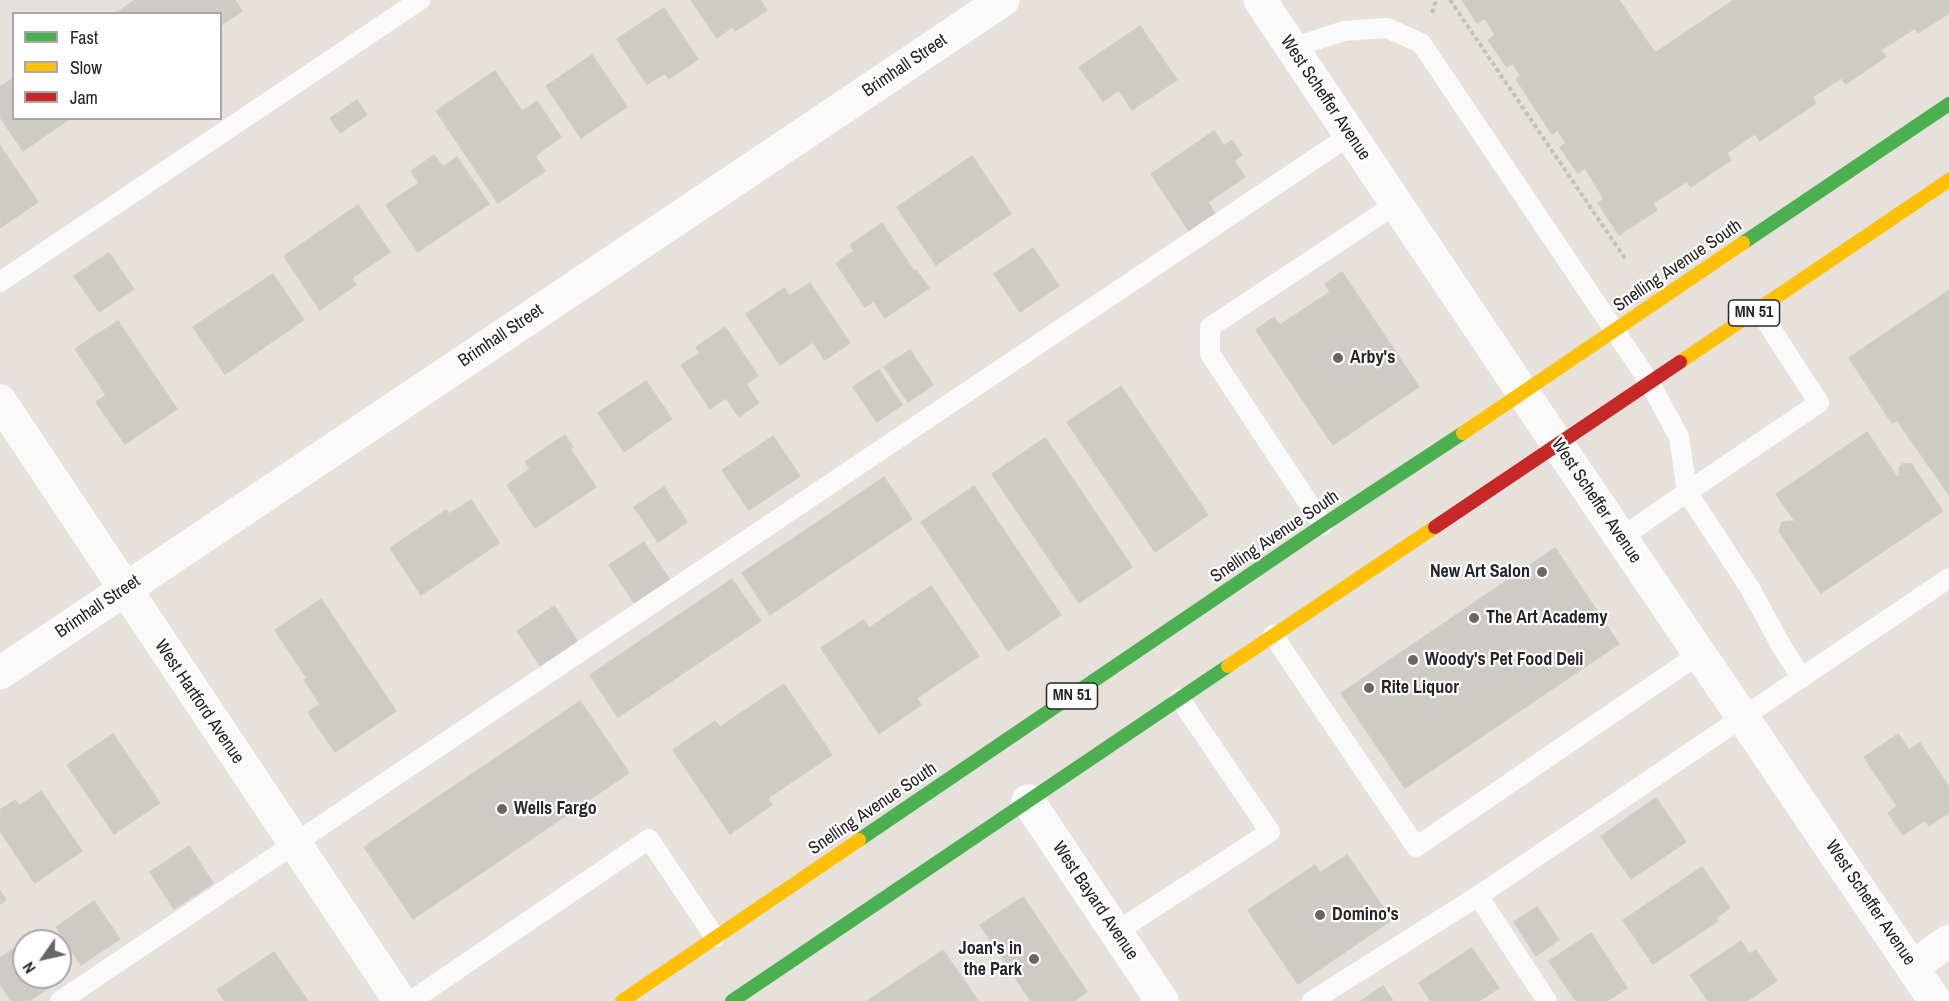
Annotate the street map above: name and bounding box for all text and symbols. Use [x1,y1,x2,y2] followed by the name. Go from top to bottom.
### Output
[12,12,222,120] legend
[70,25,98,50] text: Fast
[858,30,952,102] street label: Brimhall Street
[1275,31,1375,165] street label: West Scheffer Avenue
[70,55,102,80] text: Slow
[70,85,98,110] text: Jam
[1610,215,1746,317] street label: Snelling Avenue South
[454,300,548,372] street label: Brimhall Street
[1728,300,1780,326] road number: MN 51
[1350,347,1395,369] place label: Arby's
[1331,351,1345,365] marker: Arby's
[1546,434,1646,568] street label: West Scheffer Avenue
[1207,486,1343,588] street label: Snelling Avenue South
[1430,561,1530,583] place label: New Art Salon
[1535,565,1549,579] marker: New Art Salon
[51,571,145,643] street label: Brimhall Street
[1486,607,1607,629] place label: The Art Academy
[1467,611,1481,625] marker: The Art Academy
[150,636,248,768] street label: West Hartford Avenue
[1425,649,1583,671] place label: Woody's Pet Food Deli
[1406,653,1420,667] marker: Woody's Pet Food Deli
[1381,677,1459,699] place label: Rite Liquor
[1362,681,1376,695] marker: Rite Liquor
[1046,683,1098,709] road number: MN 51
[805,758,941,860] street label: Snelling Avenue South
[514,798,597,820] place label: Wells Fargo
[495,802,509,816] marker: Wells Fargo
[1820,836,1920,970] street label: West Scheffer Avenue
[1047,838,1143,964] street label: West Bayard Avenue
[1332,904,1399,926] place label: Domino's
[1313,908,1327,922] marker: Domino's
[12,929,72,989] north arrow
[959,938,1022,980] place label: Joan's in the Park
[1027,952,1041,966] marker: Joan's in the Park
[17,958,41,978] text: N

